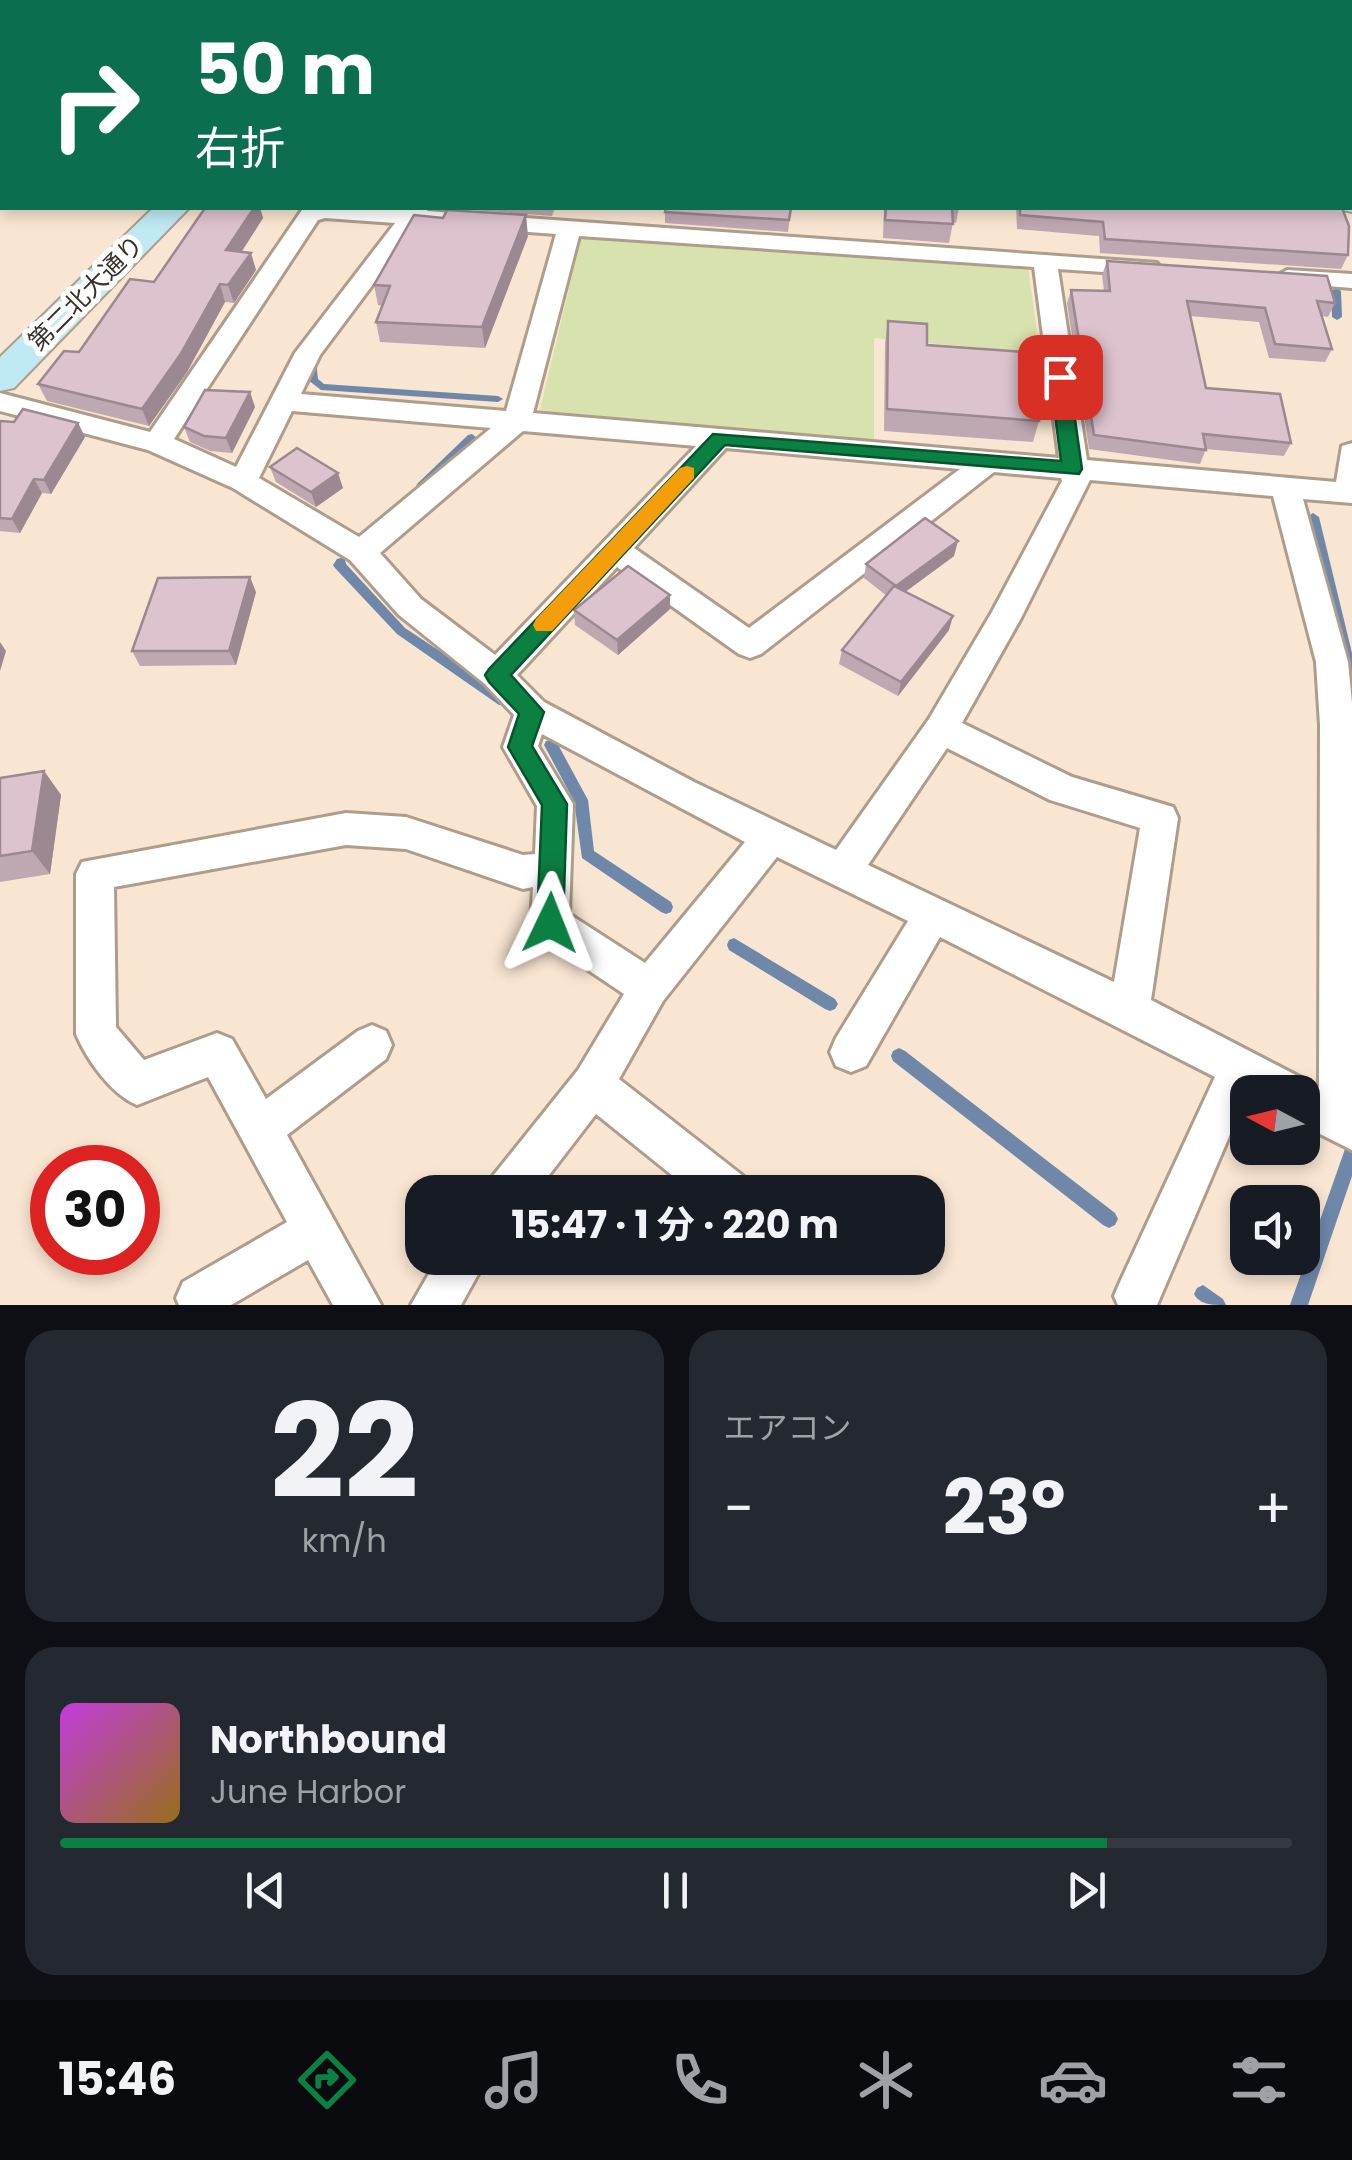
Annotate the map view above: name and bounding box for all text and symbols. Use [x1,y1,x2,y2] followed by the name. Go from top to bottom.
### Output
[195,20,375,119] text: 50 m
[30,40,160,170] icon: right
[195,117,285,180] text: 右折
[21,228,151,358] street label: 第二北大通り
[1018,335,1103,420] pin
[1033,350,1088,405] icon: arrive
[498,871,602,975] position arrow
[1230,1075,1320,1165] north arrow
[1230,1075,1320,1275] map controls
[30,1145,160,1275] speed limit sign: 30
[1230,1185,1320,1275] button: sound
[511,1198,839,1251] text: 15:47 · 1 分 · 220 m
[270,1360,418,1543] text: 22
[724,1405,852,1450] text: エアコン
[943,1455,1066,1560] text: 23°
[724,1470,754,1547] text: −
[1254,1470,1292,1547] text: +
[302,1518,387,1563] text: km/h
[210,1713,447,1766] text: Northbound
[210,1769,406,1814] text: June Harbor
[238,1863,293,1918] icon: previous
[648,1863,703,1918] icon: pause
[1059,1863,1114,1918] icon: next
[292,2045,362,2115] icon: directions
[479,2045,549,2115] icon: music
[665,2045,735,2115] icon: phone
[851,2045,921,2115] icon: climate
[1038,2045,1108,2115] icon: car
[1224,2045,1294,2115] icon: filters
[58,2048,176,2111] text: 15:46

